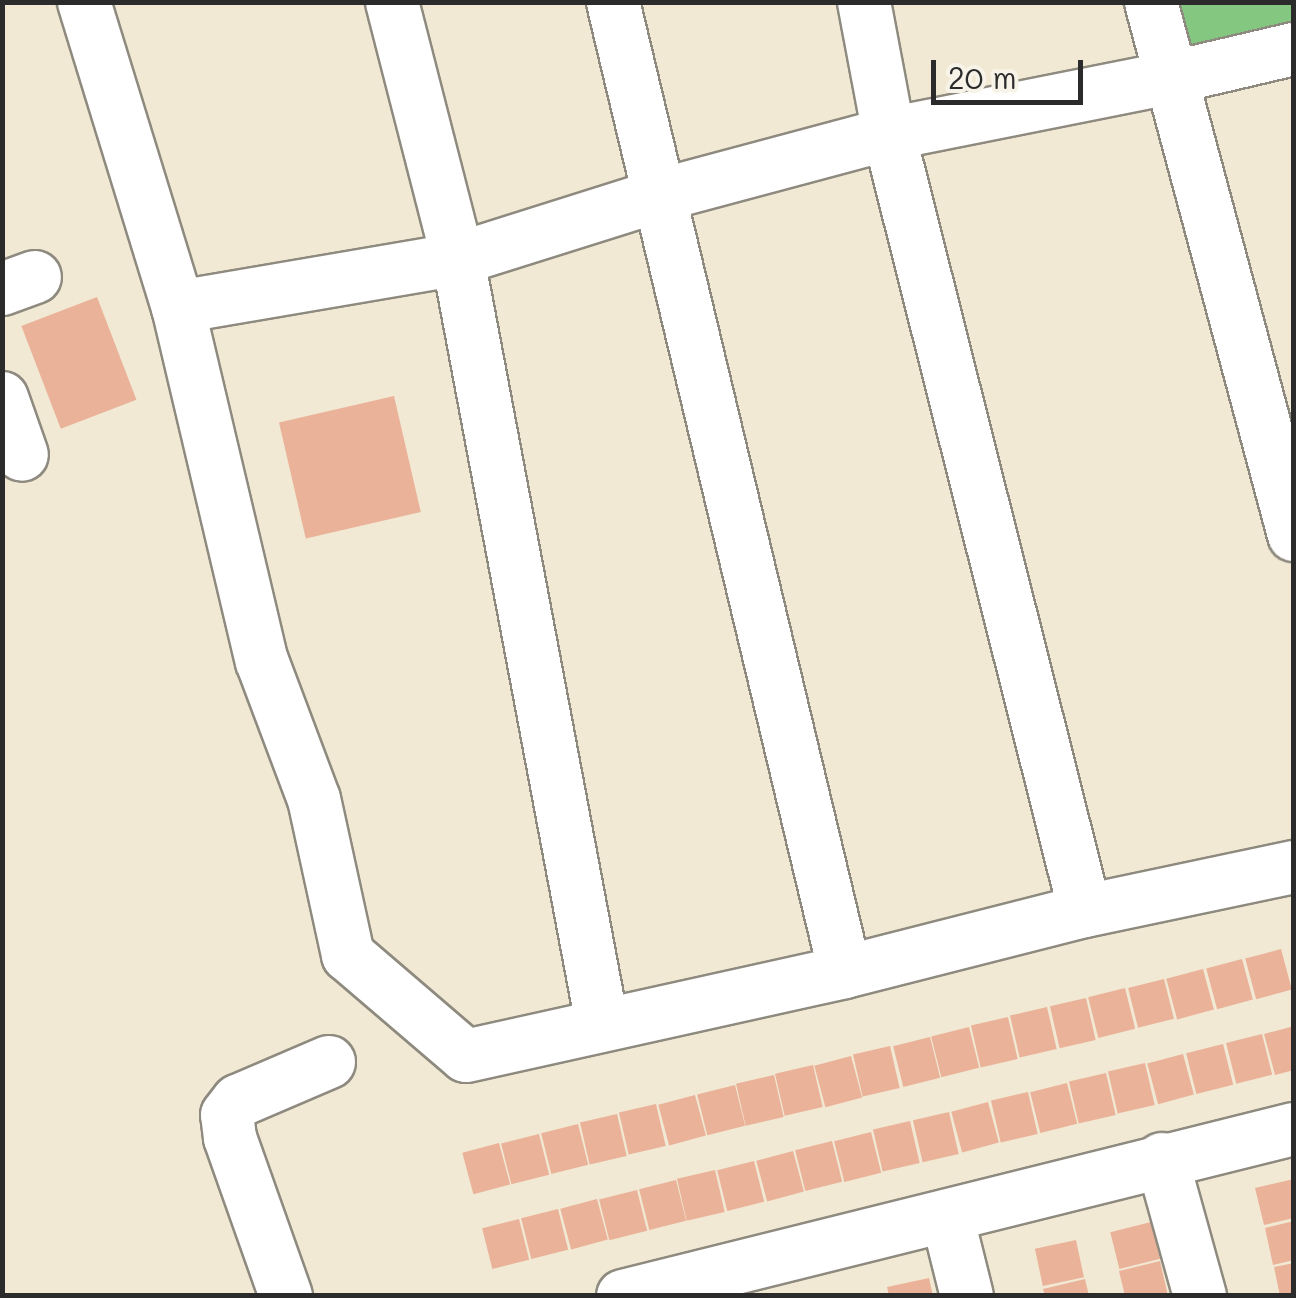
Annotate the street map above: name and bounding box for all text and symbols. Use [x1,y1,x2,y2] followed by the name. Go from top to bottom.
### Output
[936,40,1088,102] scale bar
[948,57,1017,97] text: 20 m

